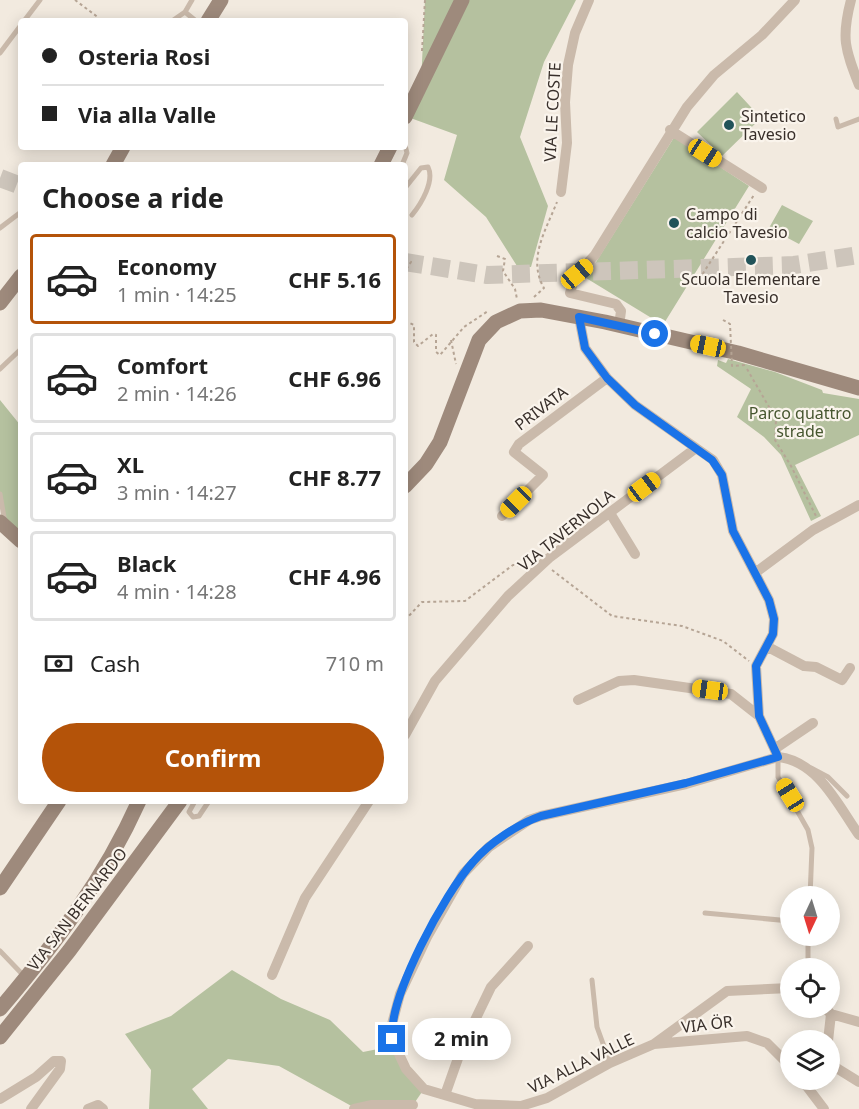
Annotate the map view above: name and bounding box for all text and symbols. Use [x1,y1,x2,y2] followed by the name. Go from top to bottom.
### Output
[78,41,210,71] text: Osteria Rosi
[538,62,566,162] street label: VIA LE COSTE
[78,99,216,129] text: Via alla Valle
[741,105,806,145] place label: Sintetico Tavesio
[722,118,736,132] marker: Sintetico Tavesio
[685,136,725,170] car
[42,179,224,216] text: Choose a ride
[686,203,788,243] place label: Campo di calcio Tavesio
[667,216,681,230] marker: Campo di calcio Tavesio
[117,251,216,281] text: Economy
[45,252,99,306] icon: car
[744,253,758,267] marker: Scuola Elementare Tavesio
[557,256,597,292] car
[288,264,381,294] text: CHF 5.16
[681,268,821,308] place label: Scuola Elementare Tavesio
[117,281,237,308] text: 1 min · 14:25
[641,320,668,347] route start
[689,333,727,359] car
[117,350,208,380] text: Comfort
[45,351,99,405] icon: car
[288,363,381,393] text: CHF 6.96
[117,380,237,407] text: 2 min · 14:26
[510,380,573,435] street label: PRIVATA
[749,402,851,442] park label: Parco quattro strade
[117,449,144,479] text: XL
[45,450,99,504] icon: car
[288,462,381,492] text: CHF 8.77
[624,469,664,505] car
[117,479,237,506] text: 3 min · 14:27
[497,483,535,521] car
[513,484,620,576] street label: VIA TAVERNOLA
[117,548,176,578] text: Black
[45,549,99,603] icon: car
[288,561,381,591] text: CHF 4.96
[117,578,237,605] text: 4 min · 14:28
[42,647,75,680] icon: cash
[90,648,140,678] text: Cash
[326,650,384,677] text: 710 m
[691,679,729,701] car
[42,723,384,792] button: Confirm
[773,775,807,815] car
[22,843,132,975] street label: VIA SAN BERNARDO
[780,886,840,946] north arrow
[780,886,840,1090] map controls
[780,958,840,1018] button: locate
[680,1010,734,1038] street label: VIA ÖR
[413,1018,512,1060] callout: 2 min
[378,1025,405,1052] route end
[434,1025,489,1052] text: 2 min
[524,1028,638,1098] street label: VIA ALLA VALLE
[780,1030,840,1090] button: layers

